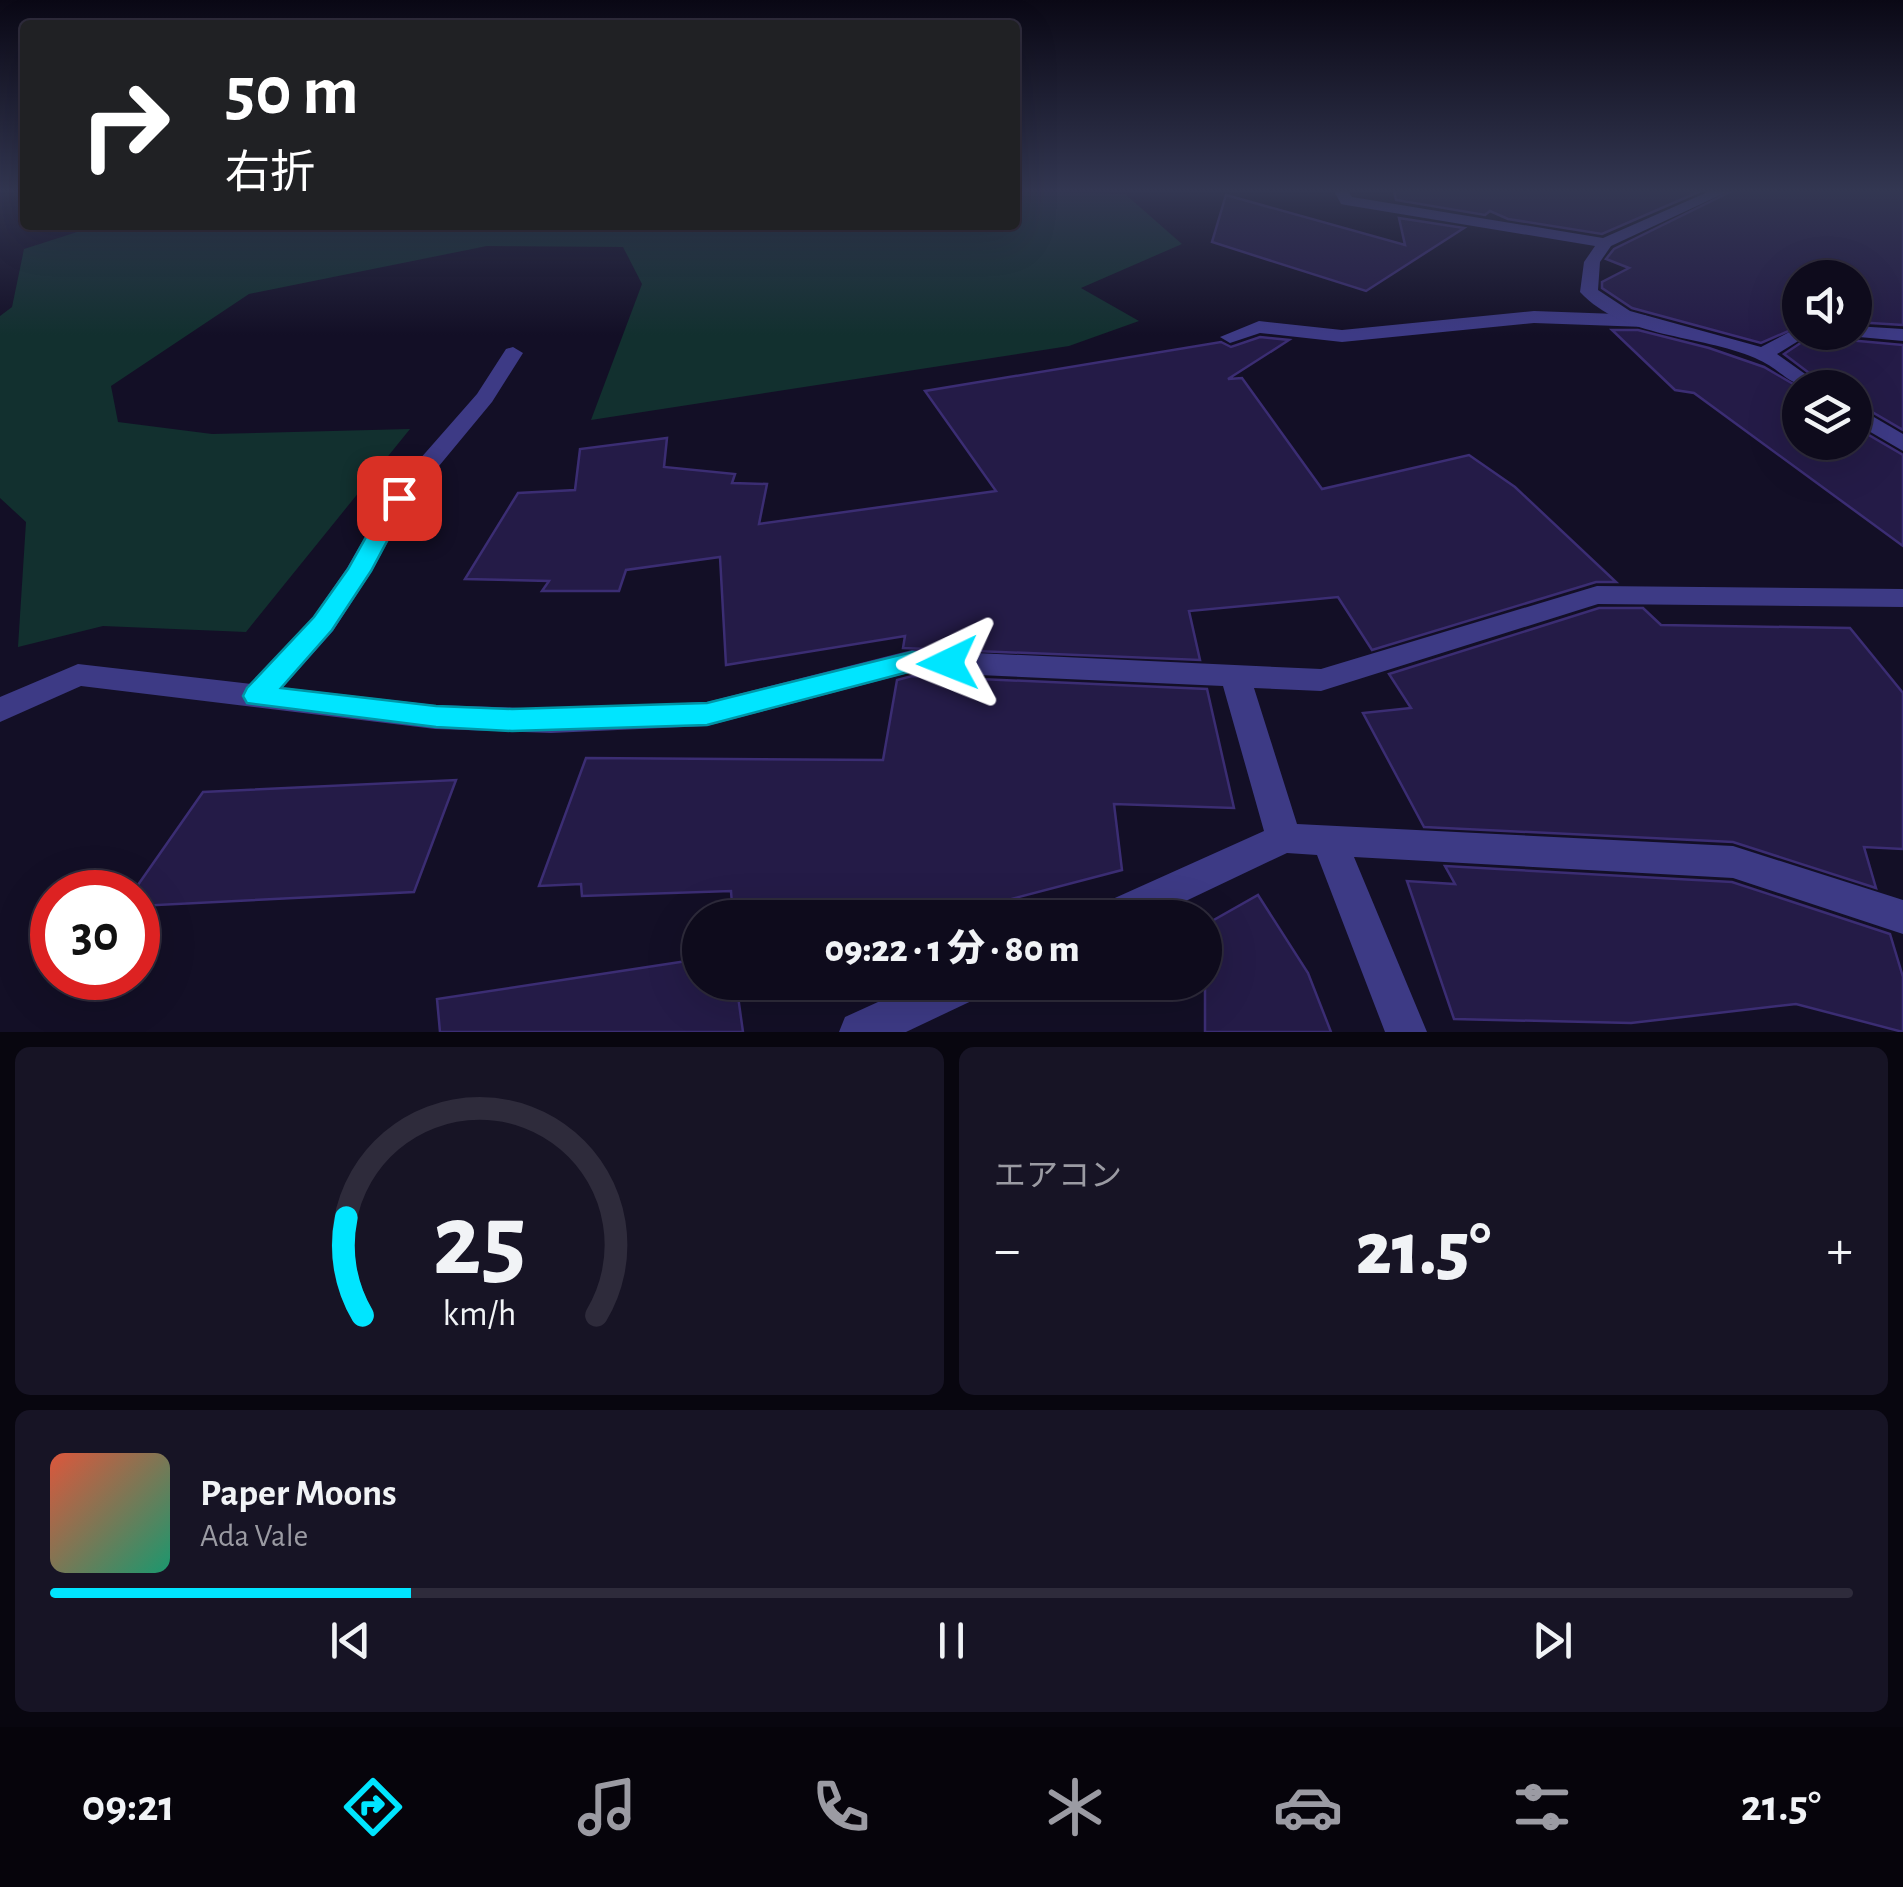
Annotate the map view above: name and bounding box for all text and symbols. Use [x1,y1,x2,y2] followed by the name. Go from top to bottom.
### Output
[225,57,359,127] text: 50 m
[60,60,190,190] icon: right
[225,151,315,196] text: 右折
[1782,260,1872,460] map controls
[1782,260,1872,350] button: sound
[1782,370,1872,460] button: layers
[357,456,442,541] pin
[372,471,427,526] icon: arrive
[896,611,1000,715] position arrow
[30,870,160,1000] speed limit sign: 30
[824,931,1080,969] text: 09:22 · 1 分 · 80 m
[994,1160,1122,1192] text: エアコン
[433,1190,526,1294] text: 25
[1356,1213,1491,1288] text: 21.5°
[994,1223,1020,1278] text: −
[1827,1223,1853,1278] text: +
[443,1296,516,1332] text: km/h
[200,1475,397,1513] text: Paper Moons
[200,1520,308,1552] text: Ada Vale
[323,1613,378,1668] icon: previous
[924,1613,979,1668] icon: pause
[1525,1613,1580,1668] icon: next
[338,1772,408,1842] icon: directions
[572,1772,642,1842] icon: music
[806,1772,876,1842] icon: phone
[1040,1772,1110,1842] icon: climate
[1273,1772,1343,1842] icon: car
[1507,1772,1577,1842] icon: filters
[82,1784,175,1829] text: 09:21
[1741,1784,1821,1829] text: 21.5°

